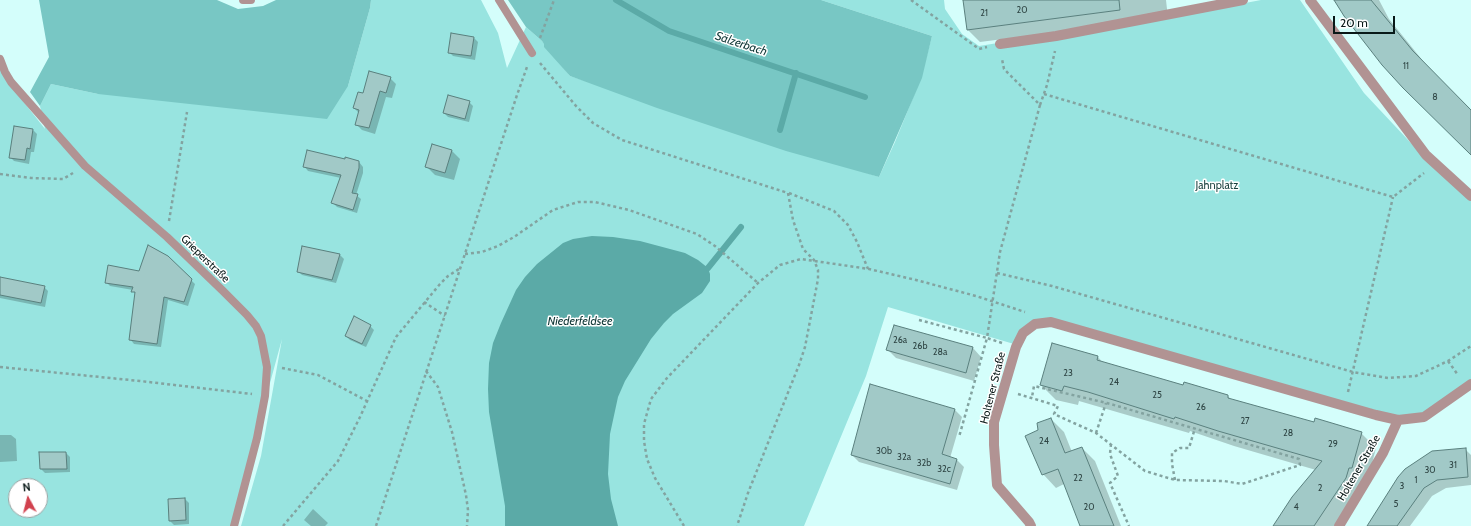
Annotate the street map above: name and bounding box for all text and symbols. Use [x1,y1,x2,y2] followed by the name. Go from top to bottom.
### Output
[1017,5,1027,15] house number: 20
[980,8,988,18] house number: 21
[1335,8,1397,34] scale bar
[1340,15,1368,30] text: 20 m
[713,29,769,59] water label: Sälzerbach
[1403,61,1409,71] house number: 11
[1432,92,1438,102] house number: 8
[1196,179,1238,193] park label: Jahnplatz
[178,232,232,286] street label: Grieperstraße
[548,314,612,328] water label: Niederfeldsee
[893,335,907,345] house number: 26a
[913,341,927,351] house number: 26b
[933,347,947,357] house number: 28a
[978,351,1008,425] street label: Holtener Straße
[1063,368,1073,378] house number: 23
[1109,377,1119,387] house number: 24
[1152,390,1162,400] house number: 25
[1196,402,1206,412] house number: 26
[1240,416,1250,426] house number: 27
[1283,428,1293,438] house number: 28
[1335,433,1383,503] street label: Holtener Straße
[1039,436,1049,446] house number: 24
[1328,439,1338,449] house number: 29
[876,446,892,456] house number: 30b
[897,452,911,462] house number: 32a
[917,458,931,468] house number: 32b
[1449,460,1457,470] house number: 31
[937,464,951,474] house number: 32c
[1424,465,1436,475] house number: 30
[1073,473,1083,483] house number: 22
[1415,475,1417,485] house number: 1
[8,478,48,518] north arrow
[22,480,31,495] text: N
[1400,481,1404,491] house number: 3
[1318,483,1322,493] house number: 2
[1394,499,1398,509] house number: 5
[1084,502,1094,512] house number: 20
[1293,502,1299,512] house number: 4

